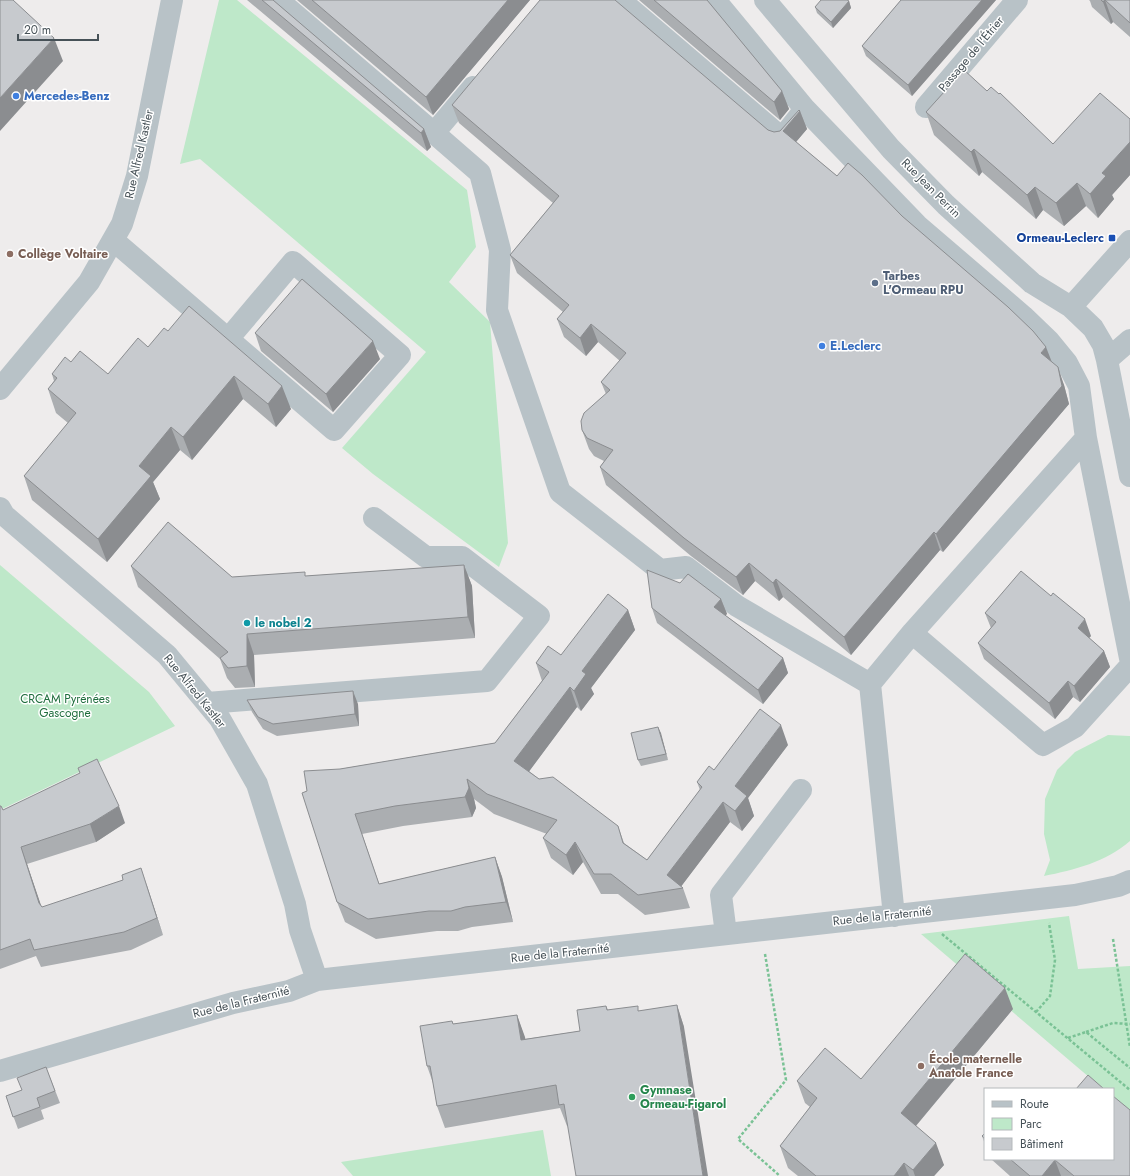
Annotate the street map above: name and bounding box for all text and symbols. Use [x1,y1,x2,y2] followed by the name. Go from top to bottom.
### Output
[934,12,1009,96] street label: Passage de l'Étrier
[18,16,98,42] scale bar
[24,21,51,39] text: 20 m
[24,87,110,105] place label: Mercedes-Benz
[11,91,21,101] marker: Mercedes-Benz
[120,107,158,200] street label: Rue Alfred Kastler
[897,154,965,222] street label: Rue Jean Perrin
[1017,229,1104,247] place label: Ormeau-Leclerc
[1107,233,1117,243] marker: Ormeau-Leclerc
[18,245,108,263] place label: Collège Voltaire
[5,249,15,259] marker: Collège Voltaire
[883,267,964,299] place label: Tarbes L'Ormeau RPU
[870,278,880,288] marker: Tarbes L'Ormeau RPU
[830,337,881,355] place label: E.Leclerc
[817,341,827,351] marker: E.Leclerc
[255,614,312,632] place label: le nobel 2
[242,618,252,628] marker: le nobel 2
[159,650,231,733] street label: Rue Alfred Kastler
[20,690,110,722] park label: CRCAM Pyrénées Gascogne
[832,902,932,930] street label: Rue de la Fraternité
[510,939,610,967] street label: Rue de la Fraternité
[191,981,291,1023] street label: Rue de la Fraternité
[928,1050,1022,1082] place label: École maternelle Anatole France
[916,1061,926,1071] marker: École maternelle Anatole France
[640,1081,726,1113] place label: Gymnase Ormeau-Figarol
[984,1088,1114,1160] legend
[627,1092,637,1102] marker: Gymnase Ormeau-Figarol
[1020,1095,1049,1113] text: Route
[1020,1115,1042,1133] text: Parc
[1020,1135,1063,1153] text: Bâtiment

